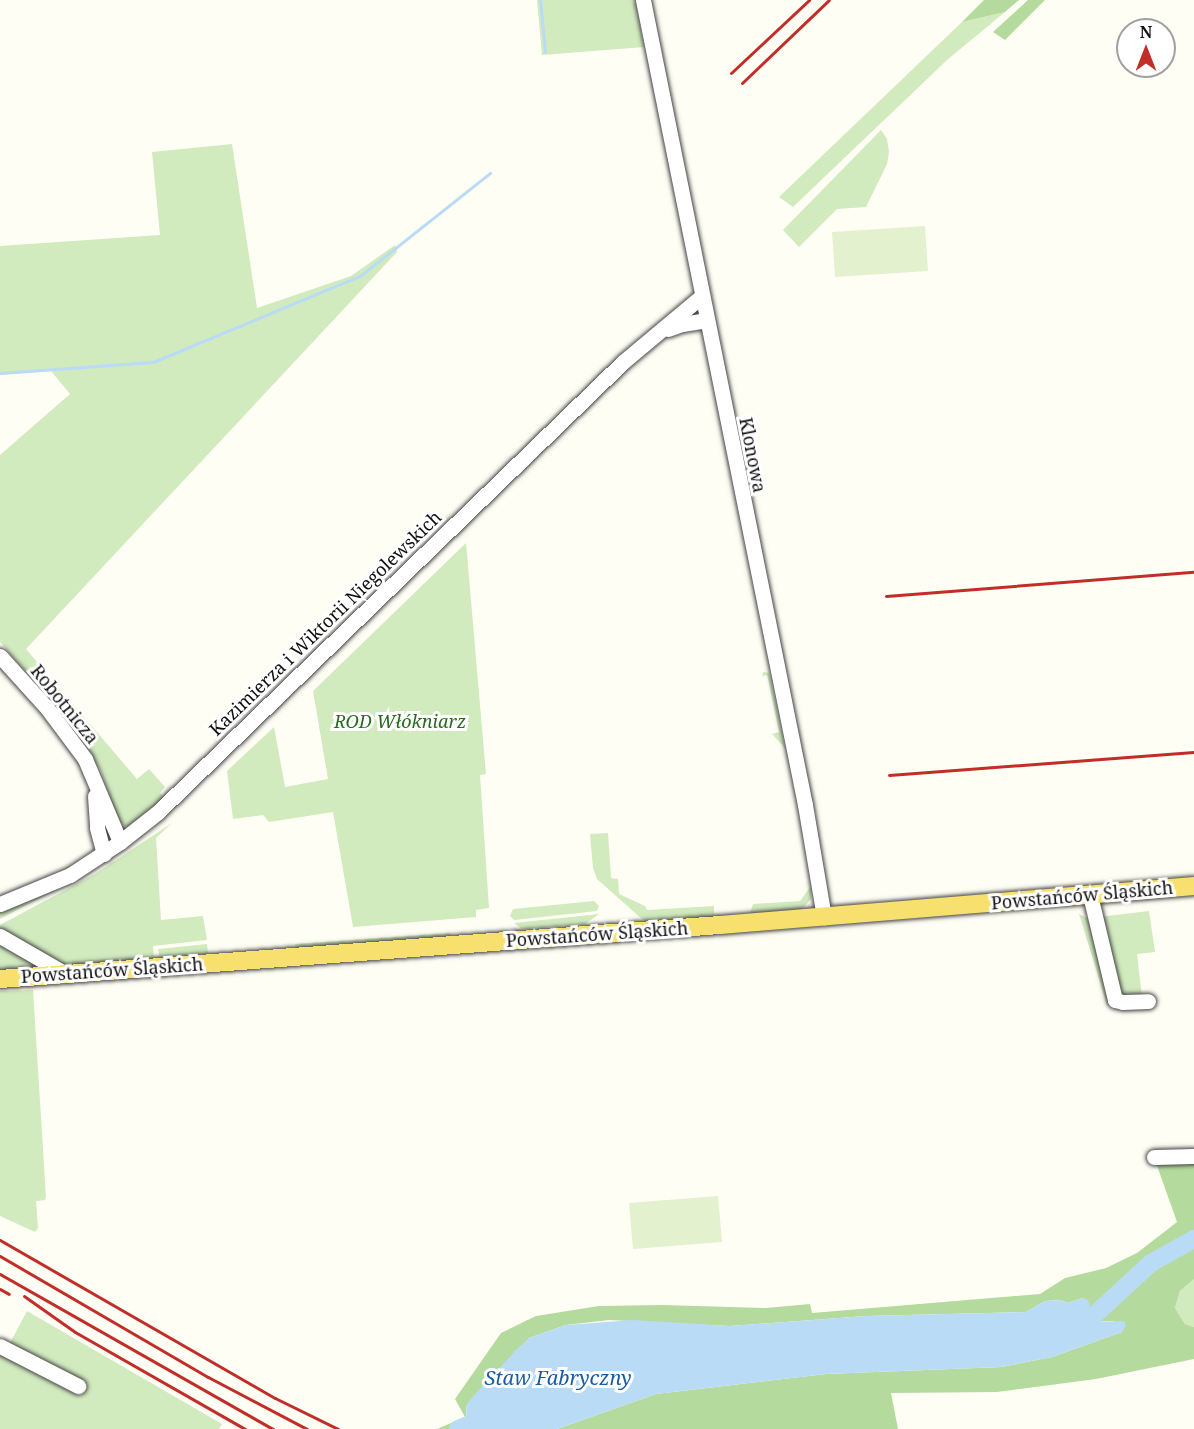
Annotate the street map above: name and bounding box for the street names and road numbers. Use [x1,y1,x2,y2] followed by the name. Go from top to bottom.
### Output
[735,416,771,494] street label: Klonowa
[204,506,446,740] street label: Kazimierza i Wiktorii Niegolewskich
[27,660,103,748] street label: Robotnicza
[990,876,1174,914] street label: Powstańców Śląskich
[505,917,689,951] street label: Powstańców Śląskich
[20,953,204,987] street label: Powstańców Śląskich

